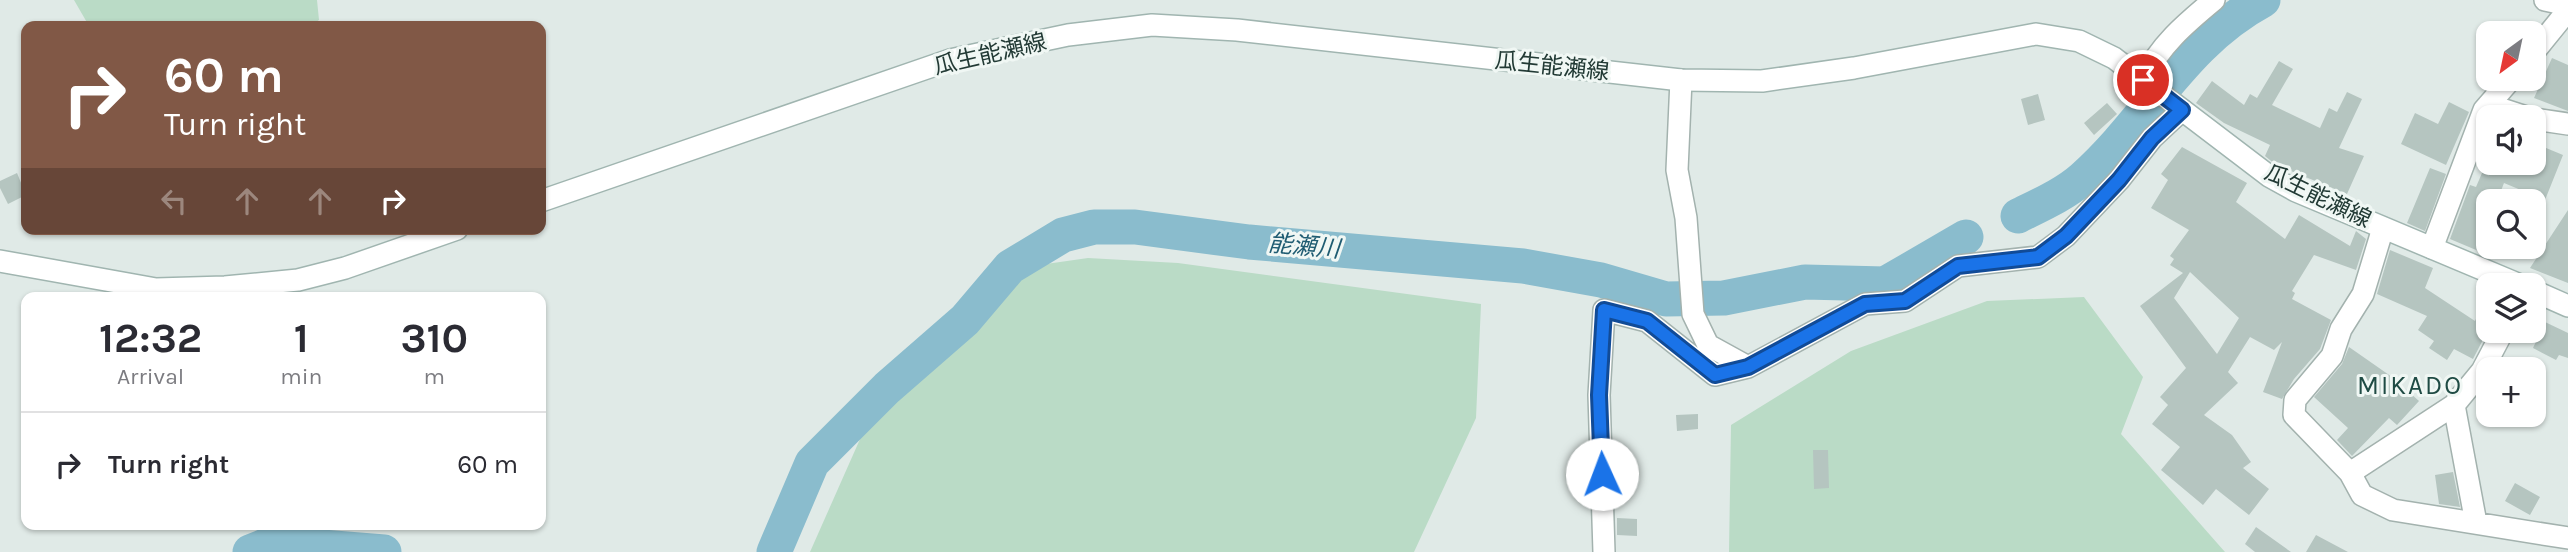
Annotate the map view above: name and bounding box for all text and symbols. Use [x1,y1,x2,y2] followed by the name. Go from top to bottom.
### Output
[2476,21,2546,91] north arrow
[2476,21,2546,427] map controls
[931,28,1049,80] street label: 瓜生能瀬線
[164,47,284,104] text: 60 m
[1493,47,1611,85] street label: 瓜生能瀬線
[49,49,140,140] icon: right
[2113,50,2173,110] pin
[2124,61,2162,99] icon: arrive
[2476,105,2546,175] button: sound
[164,106,306,143] text: Turn right
[2260,159,2376,233] street label: 瓜生能瀬線
[155,182,193,220] icon: left
[228,182,266,220] icon: ahead
[301,182,339,220] icon: ahead
[374,182,412,220] icon: right
[2476,189,2546,259] button: search
[1267,229,1344,263] water label: 能瀬川
[2476,273,2546,343] button: layers
[99,313,202,363] text: 12:32
[294,313,309,363] text: 1
[400,313,468,363] text: 310
[2476,357,2546,427] button: +
[117,363,184,390] text: Arrival
[280,363,322,390] text: min
[423,363,445,390] text: m
[2357,370,2463,401] district label: MIKADO
[1565,437,1639,511] position arrow
[49,446,87,484] icon: right
[108,449,229,480] text: Turn right
[457,449,518,480] text: 60 m

